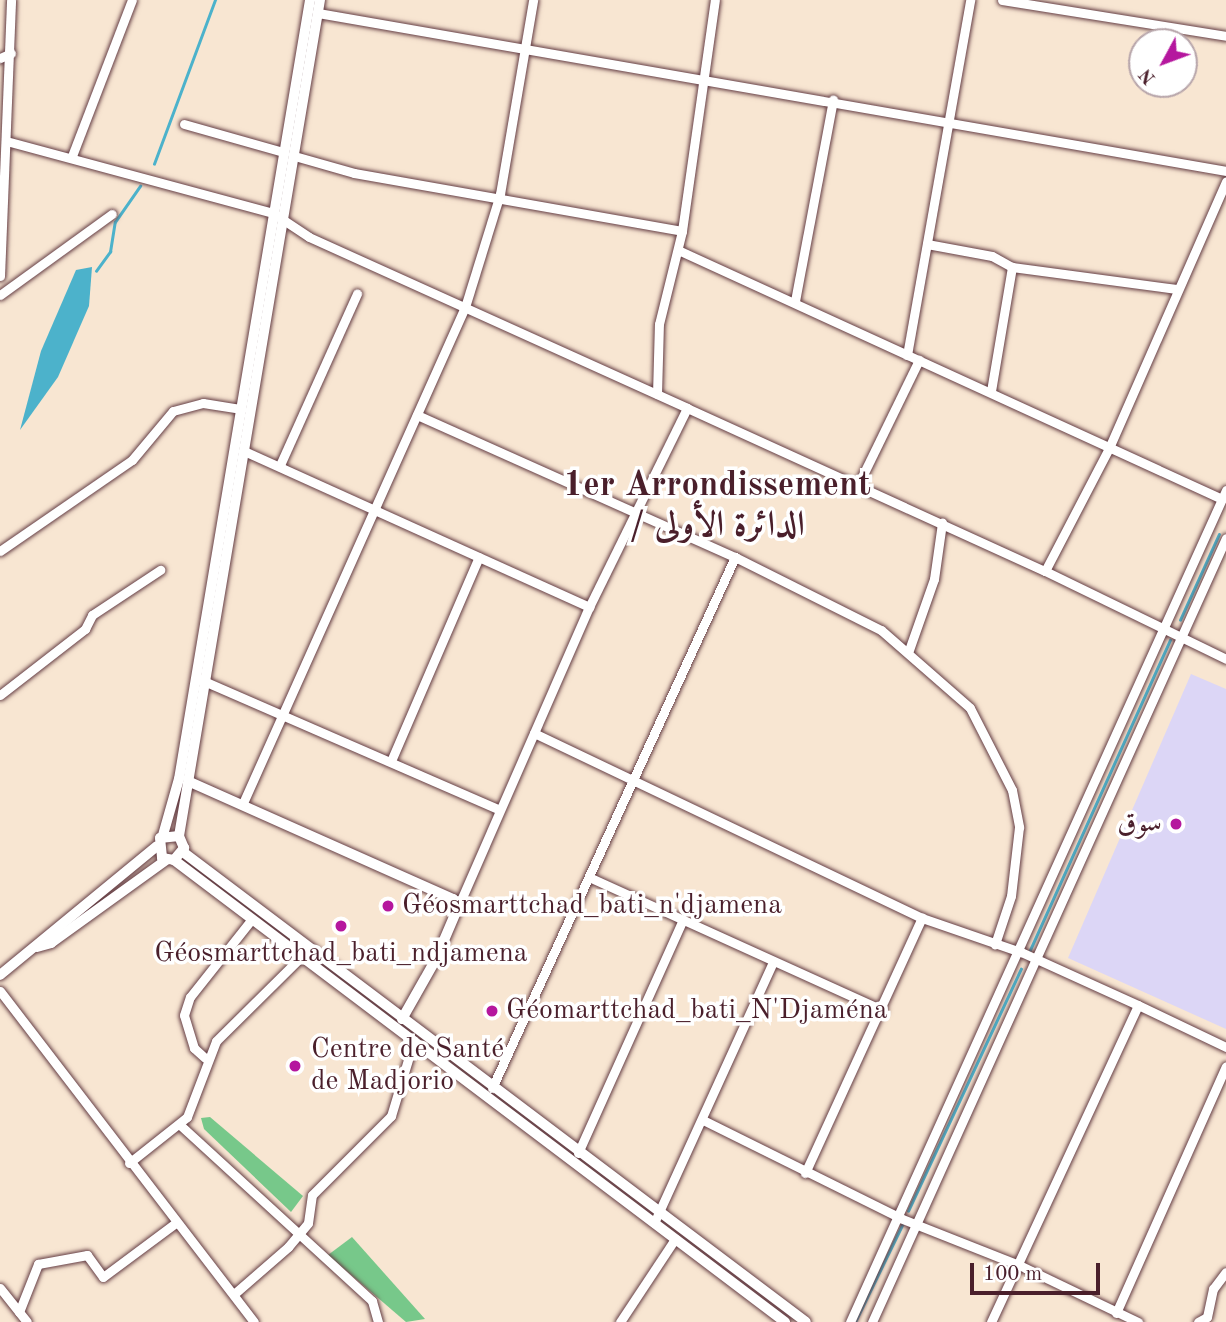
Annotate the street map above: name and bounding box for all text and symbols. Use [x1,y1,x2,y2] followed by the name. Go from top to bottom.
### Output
[1128,28,1198,98] north arrow
[1136,64,1160,88] text: N
[563,465,871,547] district label: 1er Arrondissement / الدائرة الأولى
[1117,807,1162,841] place label: سوق
[1168,816,1184,832] marker: سوق
[402,889,782,923] place label: Géosmarttchad_bati_n'djamena
[380,898,396,914] marker: Géosmarttchad_bati_n'djamena
[333,918,349,934] marker: Géosmarttchad_bati_ndjamena
[154,937,528,971] place label: Géosmarttchad_bati_ndjamena
[506,994,888,1028] place label: Géomarttchad_bati_N'Djaména
[484,1003,500,1019] marker: Géomarttchad_bati_N'Djaména
[311,1033,504,1099] place label: Centre de Santé de Madjorio
[285,1056,305,1076] marker: Centre de Santé de Madjorio
[974,1248,1104,1292] scale bar
[983,1264,1042,1285] text: 100 m

